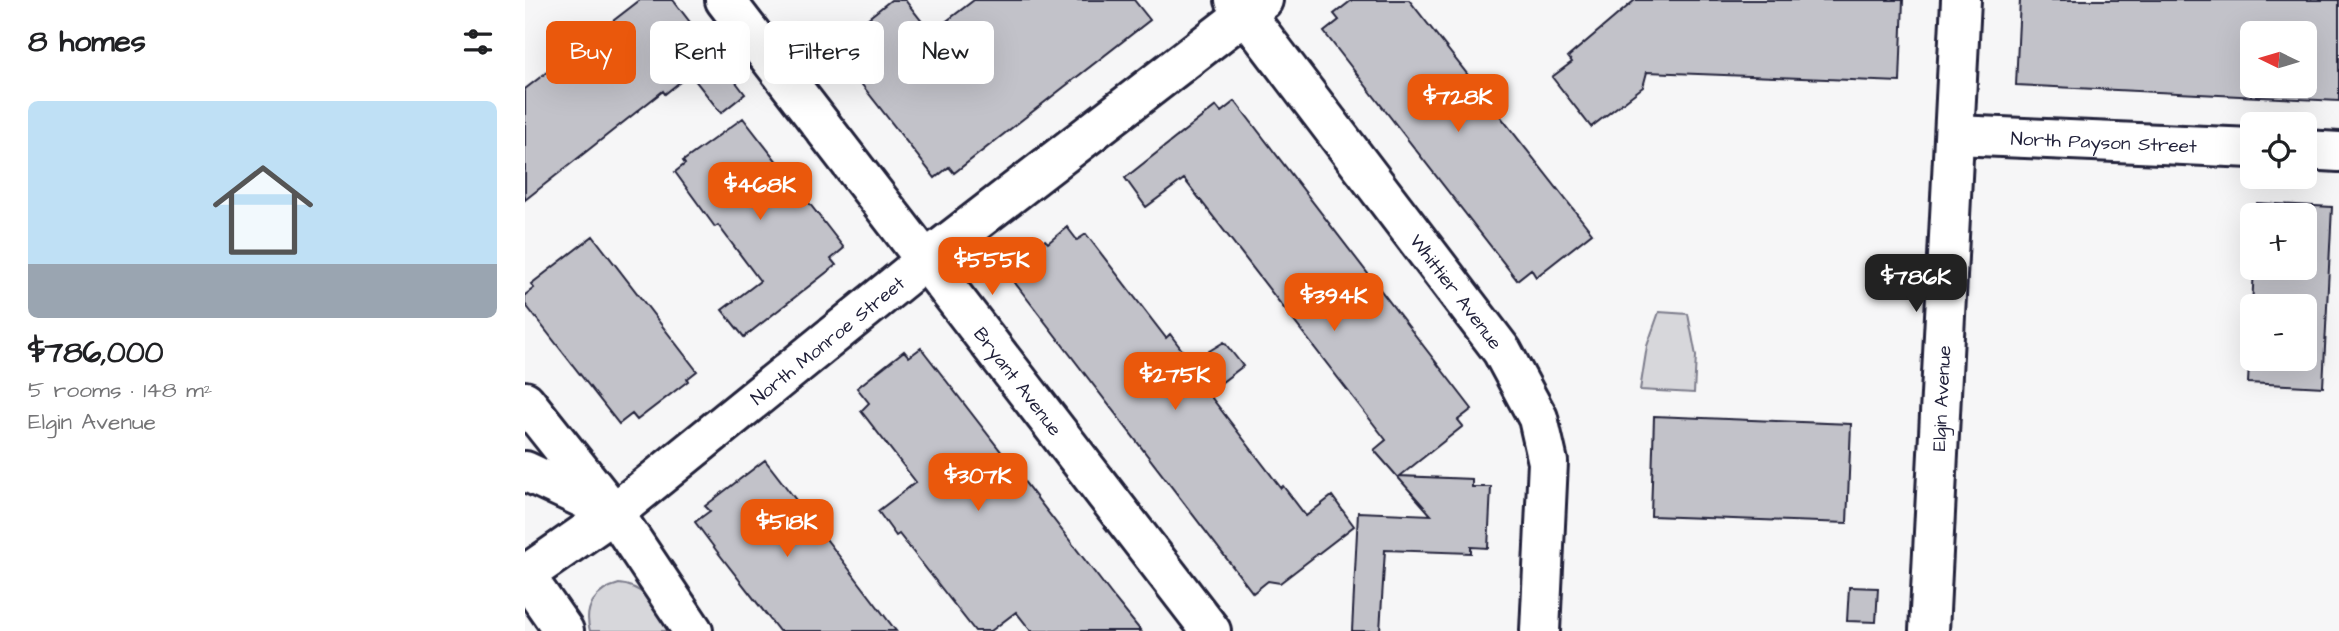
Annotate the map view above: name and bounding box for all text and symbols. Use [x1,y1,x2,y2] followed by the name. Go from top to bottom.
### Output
[28,21,146,63] text: 8 homes
[546,21,636,84] chip: Buy
[650,21,750,84] chip: Rent
[764,21,884,84] chip: Filters
[898,21,994,84] chip: New
[2240,21,2317,98] north arrow
[2240,21,2317,371] map controls
[459,23,497,61] icon: filters
[1409,74,1507,134] pin: $728K
[1424,81,1492,113] text: $728K
[2240,112,2317,189] button: locate
[2010,125,2198,161] street label: North Payson Street
[200,147,326,273] icon: home
[711,162,809,222] pin: $468K
[724,169,796,201] text: $468K
[2240,203,2317,280] button: +
[1403,229,1508,356] street label: Whittier Avenue
[943,238,1041,297] pin: $555K
[954,244,1030,276] text: $555K
[1867,254,1965,314] pin: $786K
[1881,261,1951,293] text: $786K
[745,270,911,412] street label: North Monroe Street
[1285,274,1383,333] pin: $394K
[1300,280,1368,312] text: $394K
[2240,294,2317,371] button: −
[967,322,1068,442] street label: Bryant Avenue
[28,332,164,374] text: $786,000
[1926,345,1958,452] street label: Elgin Avenue
[1126,352,1224,412] pin: $275K
[1140,359,1210,391] text: $275K
[28,374,212,406] text: 5 rooms · 148 m²
[28,406,156,438] text: Elgin Avenue
[929,454,1027,513] pin: $307K
[944,460,1012,492] text: $307K
[738,500,836,559] pin: $518K
[757,506,817,538] text: $518K

